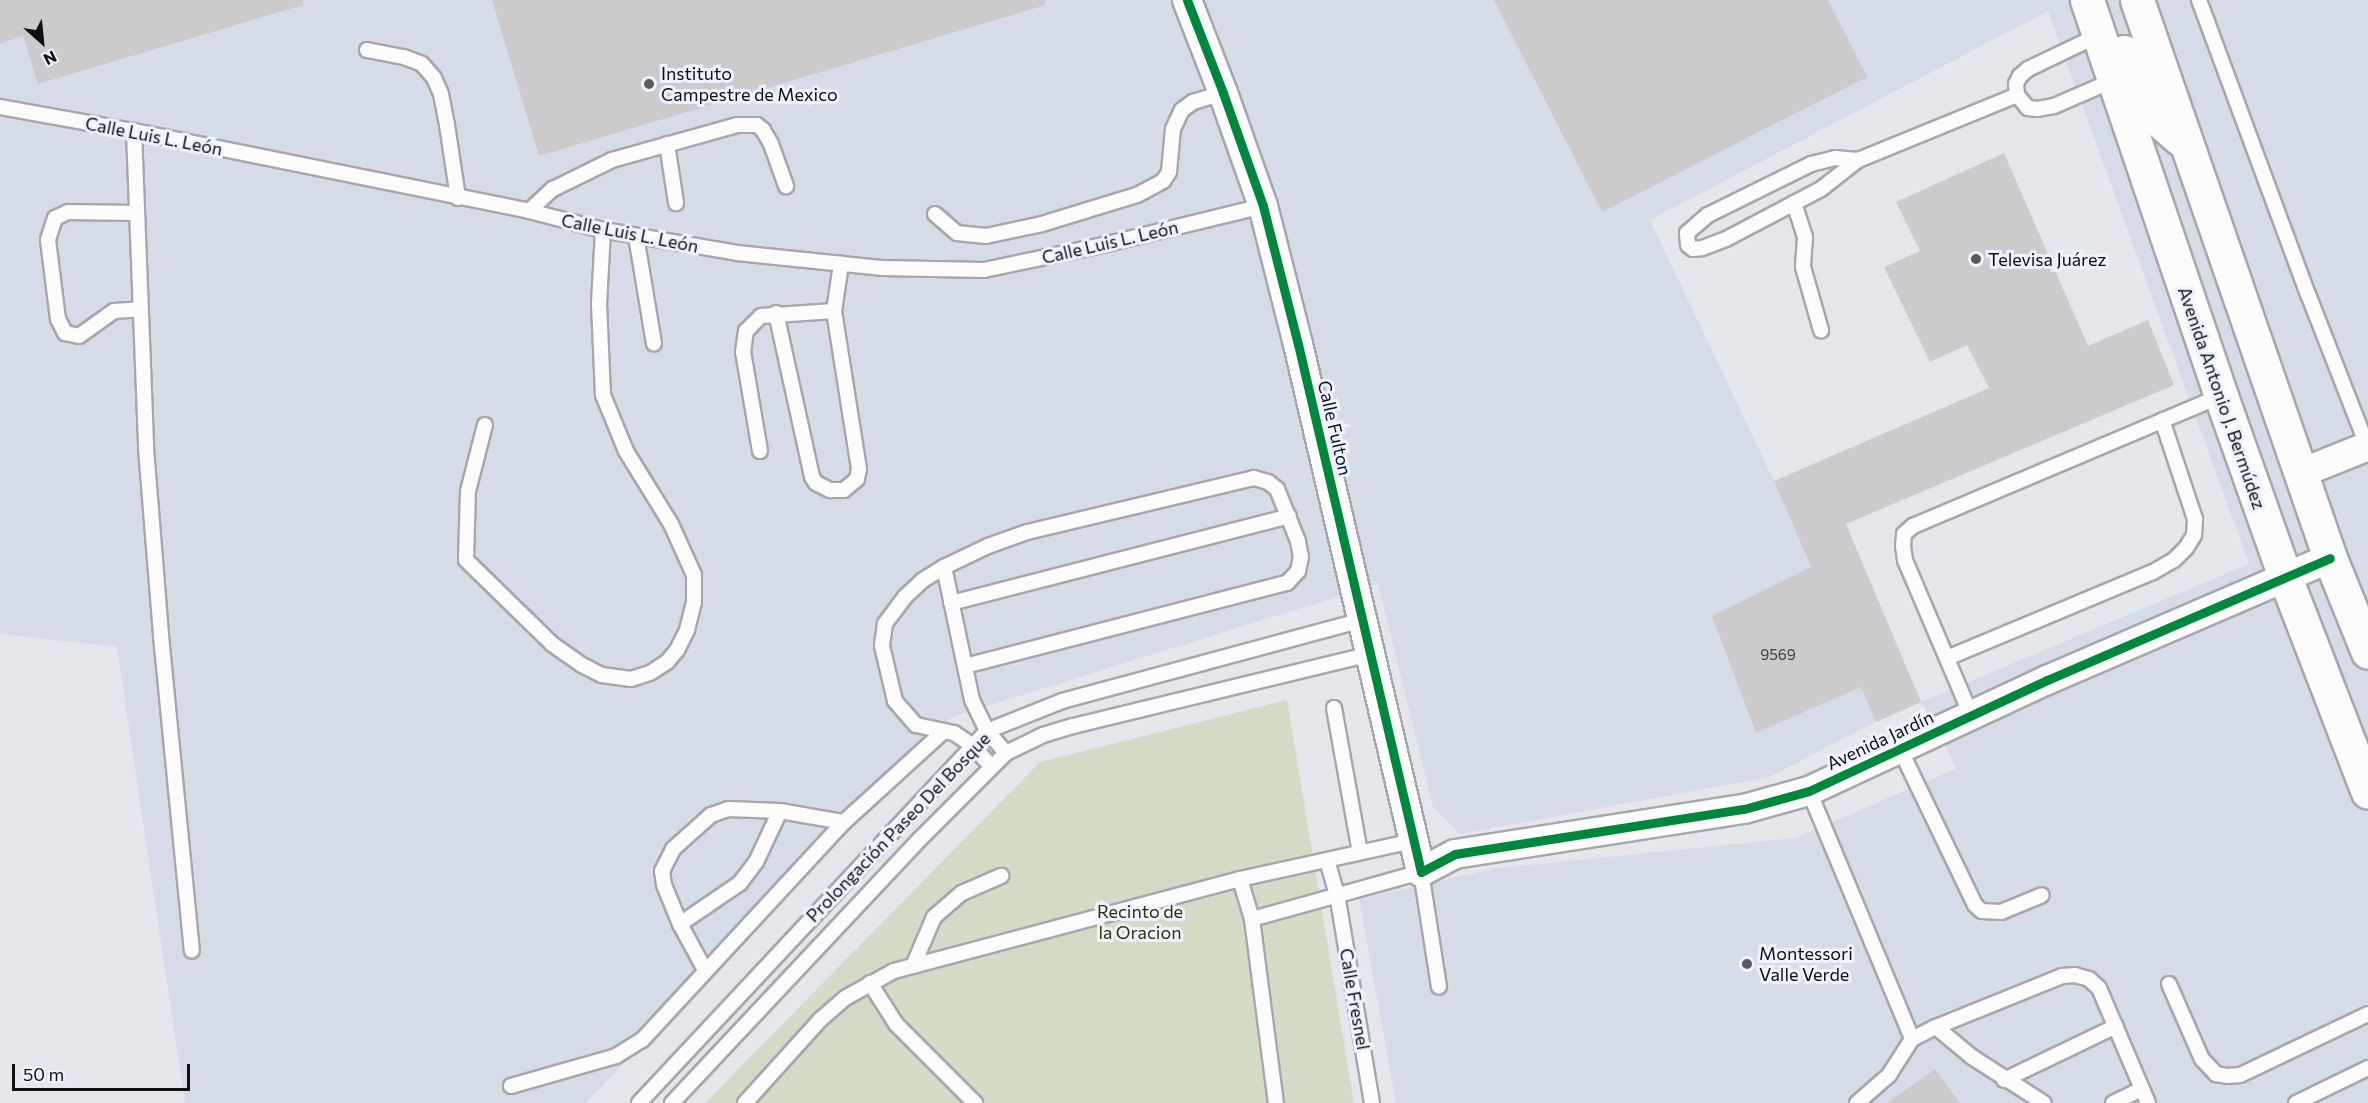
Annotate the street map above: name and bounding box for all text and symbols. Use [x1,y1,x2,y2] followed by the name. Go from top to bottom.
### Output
[12,12,72,72] north arrow
[41,47,60,70] text: N
[661,63,838,106] place label: Instituto Campestre de Mexico
[642,77,656,91] marker: Instituto Campestre de Mexico
[84,112,224,160] street label: Calle Luis L. León
[560,209,700,257] street label: Calle Luis L. León
[1040,216,1180,268] street label: Calle Luis L. León
[1988,248,2106,270] place label: Televisa Juárez
[1969,252,1983,266] marker: Televisa Juárez
[2174,284,2270,512] street label: Avenida Antonio J. Bermúdez
[1314,378,1356,478] street label: Calle Fulton
[1760,646,1796,664] house number: 9569
[1823,706,1937,774] street label: Avenida Jardín
[801,728,995,926] street label: Prolongación Paseo Del Bosque
[1097,901,1183,944] park label: Recinto de la Oracion
[1759,943,1853,986] place label: Montessori Valle Verde
[1335,946,1375,1052] street label: Calle Fresnel
[1740,957,1754,971] marker: Montessori Valle Verde
[15,1052,194,1090] scale bar
[23,1063,64,1085] text: 50 m

